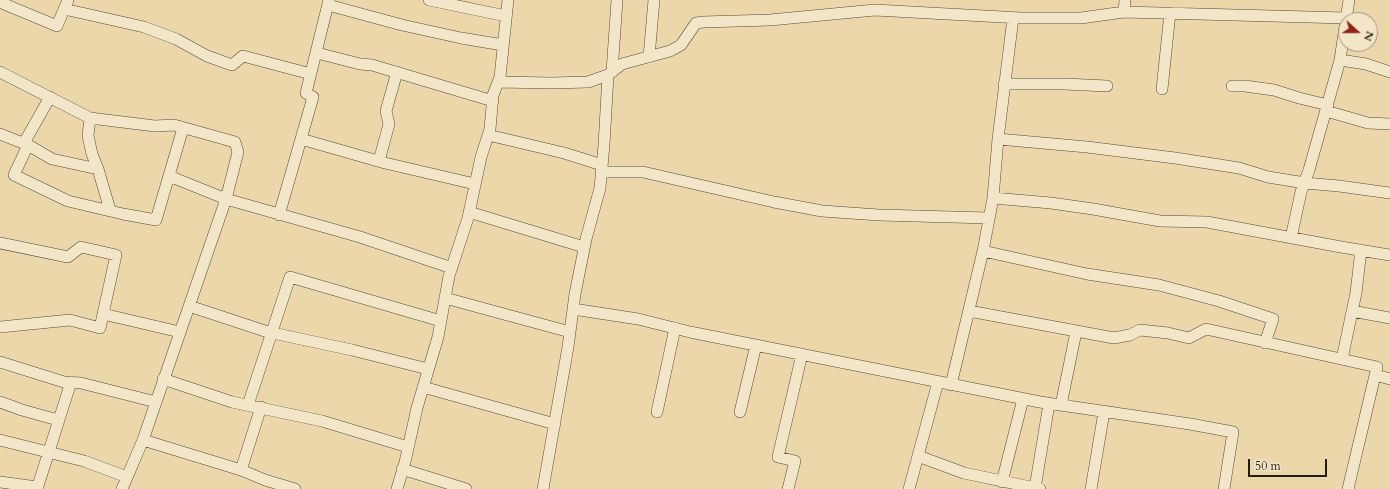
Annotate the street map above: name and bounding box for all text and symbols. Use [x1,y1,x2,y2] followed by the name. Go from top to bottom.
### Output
[1338,12,1378,52] north arrow
[1360,29,1377,43] text: N
[1250,451,1329,477] scale bar
[1255,458,1281,474] text: 50 m

